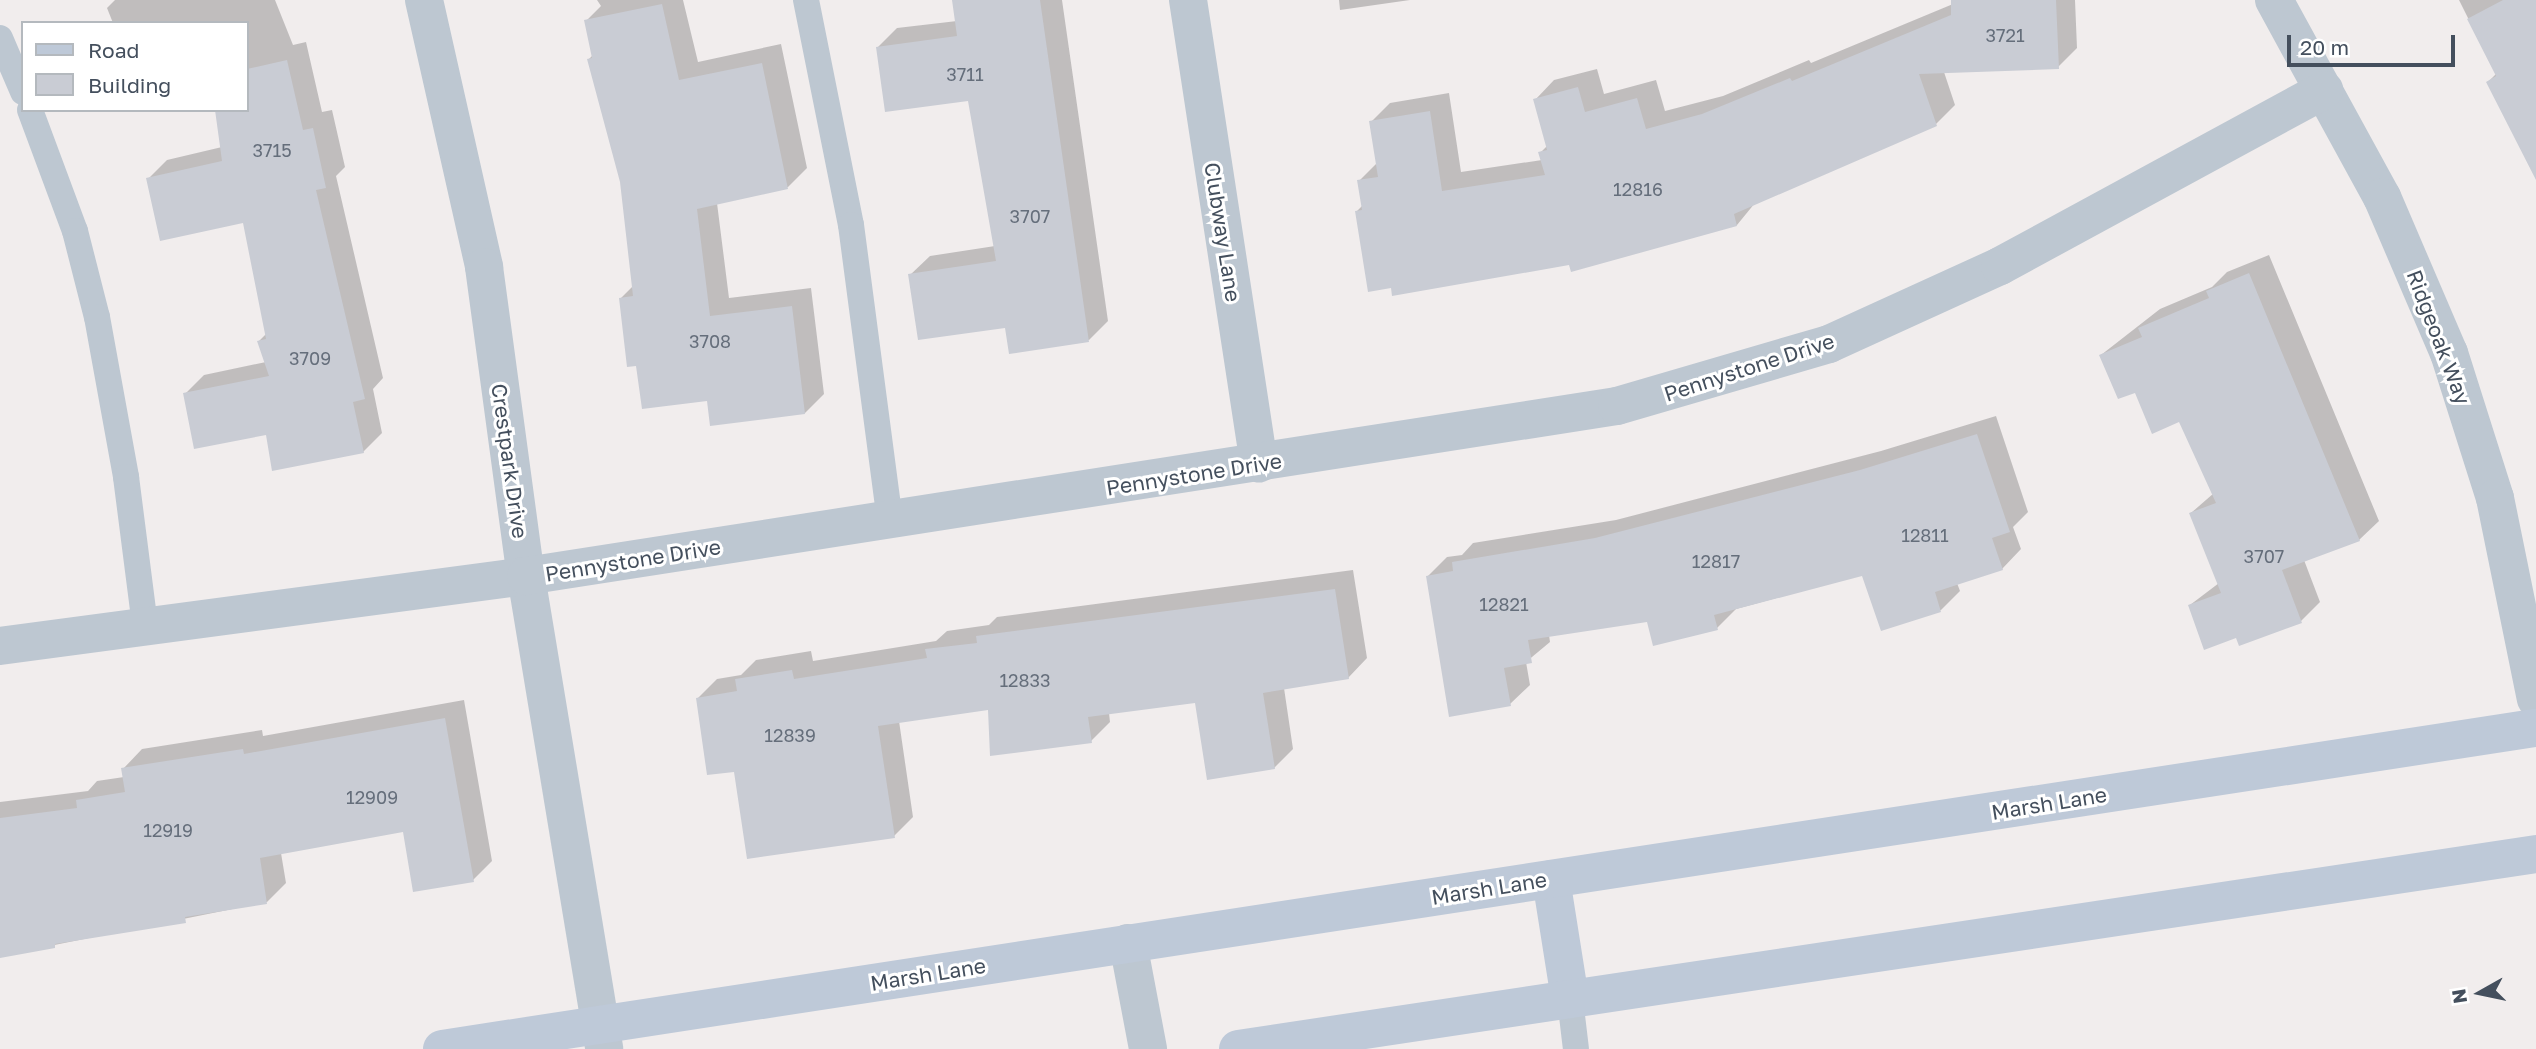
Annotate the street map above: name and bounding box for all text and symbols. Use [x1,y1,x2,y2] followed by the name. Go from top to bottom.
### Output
[21,21,248,112] legend
[2291,21,2459,65] scale bar
[1985,24,2025,46] house number: 3721
[2300,34,2349,60] text: 20 m
[88,37,139,63] text: Road
[946,63,984,85] house number: 3711
[88,72,171,98] text: Building
[252,139,292,161] house number: 3715
[1200,161,1246,303] street label: Clubway Lane
[1613,178,1663,200] house number: 12816
[1010,205,1050,227] house number: 3707
[2402,266,2476,408] street label: Ridgeoak Way
[1661,328,1837,406] street label: Pennystone Drive
[689,330,731,352] house number: 3708
[289,347,331,369] house number: 3709
[487,382,533,540] street label: Crestpark Drive
[1104,448,1284,500] street label: Pennystone Drive
[1901,524,1949,546] house number: 12811
[543,534,723,586] street label: Pennystone Drive
[2244,545,2284,567] house number: 3707
[1692,550,1740,572] house number: 12817
[1479,593,1529,615] house number: 12821
[999,669,1051,691] house number: 12833
[764,724,816,746] house number: 12839
[1989,781,2109,825] street label: Marsh Lane
[346,786,398,808] house number: 12909
[143,819,193,841] house number: 12919
[1429,866,1549,910] street label: Marsh Lane
[868,952,988,996] street label: Marsh Lane
[2445,958,2515,1028] north arrow
[2446,987,2471,1005] text: N

